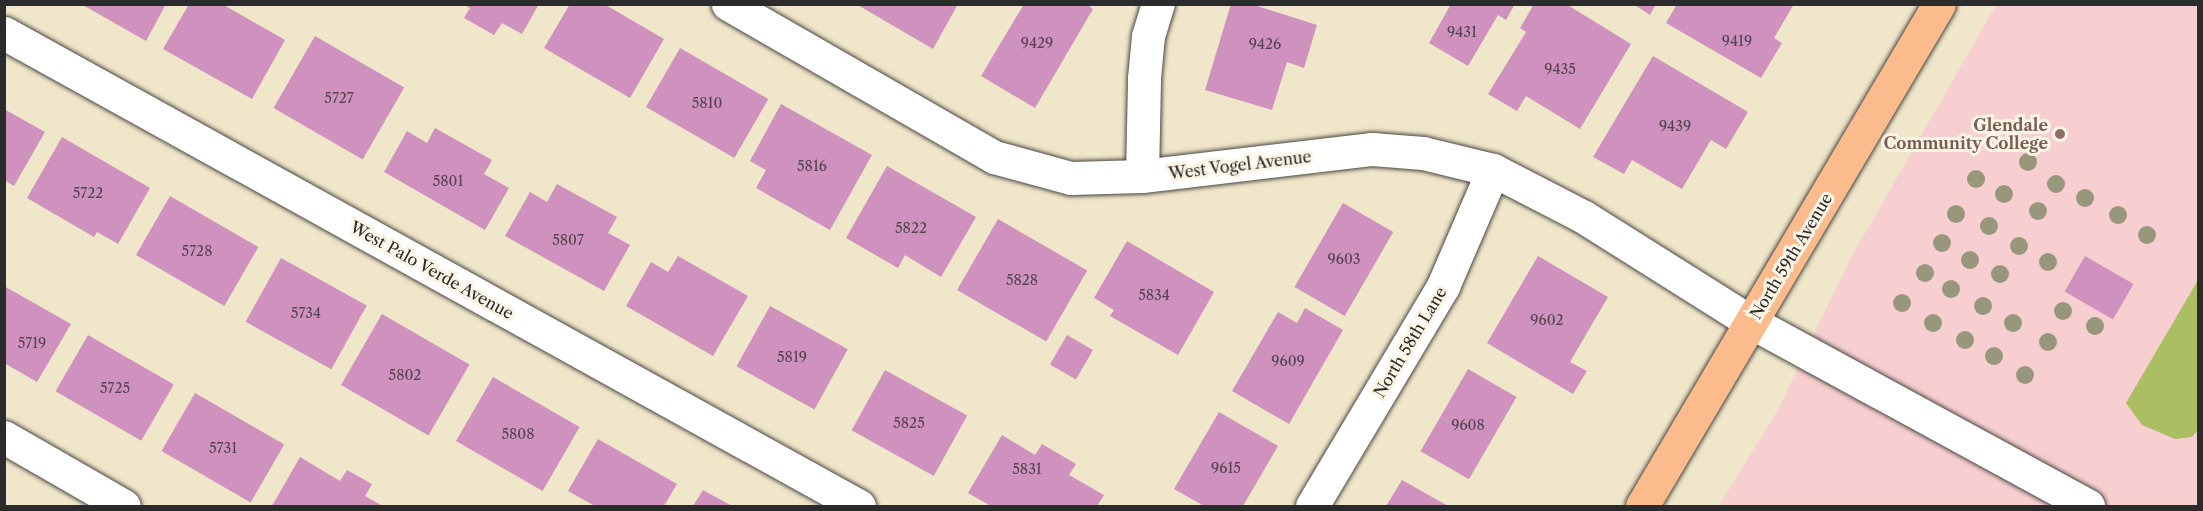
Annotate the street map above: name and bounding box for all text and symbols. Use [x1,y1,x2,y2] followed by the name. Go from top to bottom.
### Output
[1447,24,1477,40] house number: 9431
[1722,33,1752,49] house number: 9419
[1021,35,1053,51] house number: 9429
[1249,36,1281,52] house number: 9426
[1544,61,1576,77] house number: 9435
[324,90,354,106] house number: 5727
[692,95,722,111] house number: 5810
[1883,115,2048,153] place label: Glendale Community College
[1659,118,1691,134] house number: 9439
[2053,127,2067,141] marker: Glendale Community College
[1167,147,1313,183] street label: West Vogel Avenue
[797,158,827,174] house number: 5816
[433,173,463,189] house number: 5801
[73,185,103,201] house number: 5722
[1746,189,1836,323] street label: North 59th Avenue
[346,217,518,323] street label: West Palo Verde Avenue
[895,220,927,236] house number: 5822
[552,232,584,248] house number: 5807
[182,243,212,259] house number: 5728
[1328,251,1360,267] house number: 9603
[1006,272,1038,288] house number: 5828
[1370,283,1450,401] street label: North 58th Lane
[1138,287,1170,303] house number: 5834
[291,305,321,321] house number: 5734
[1530,312,1564,328] house number: 9602
[18,335,46,351] house number: 5719
[777,349,807,365] house number: 5819
[1271,353,1305,369] house number: 9609
[389,367,421,383] house number: 5802
[100,380,130,396] house number: 5725
[893,415,925,431] house number: 5825
[1451,417,1485,433] house number: 9608
[501,426,535,442] house number: 5808
[209,440,237,456] house number: 5731
[1211,460,1241,476] house number: 9615
[1012,461,1042,477] house number: 5831

